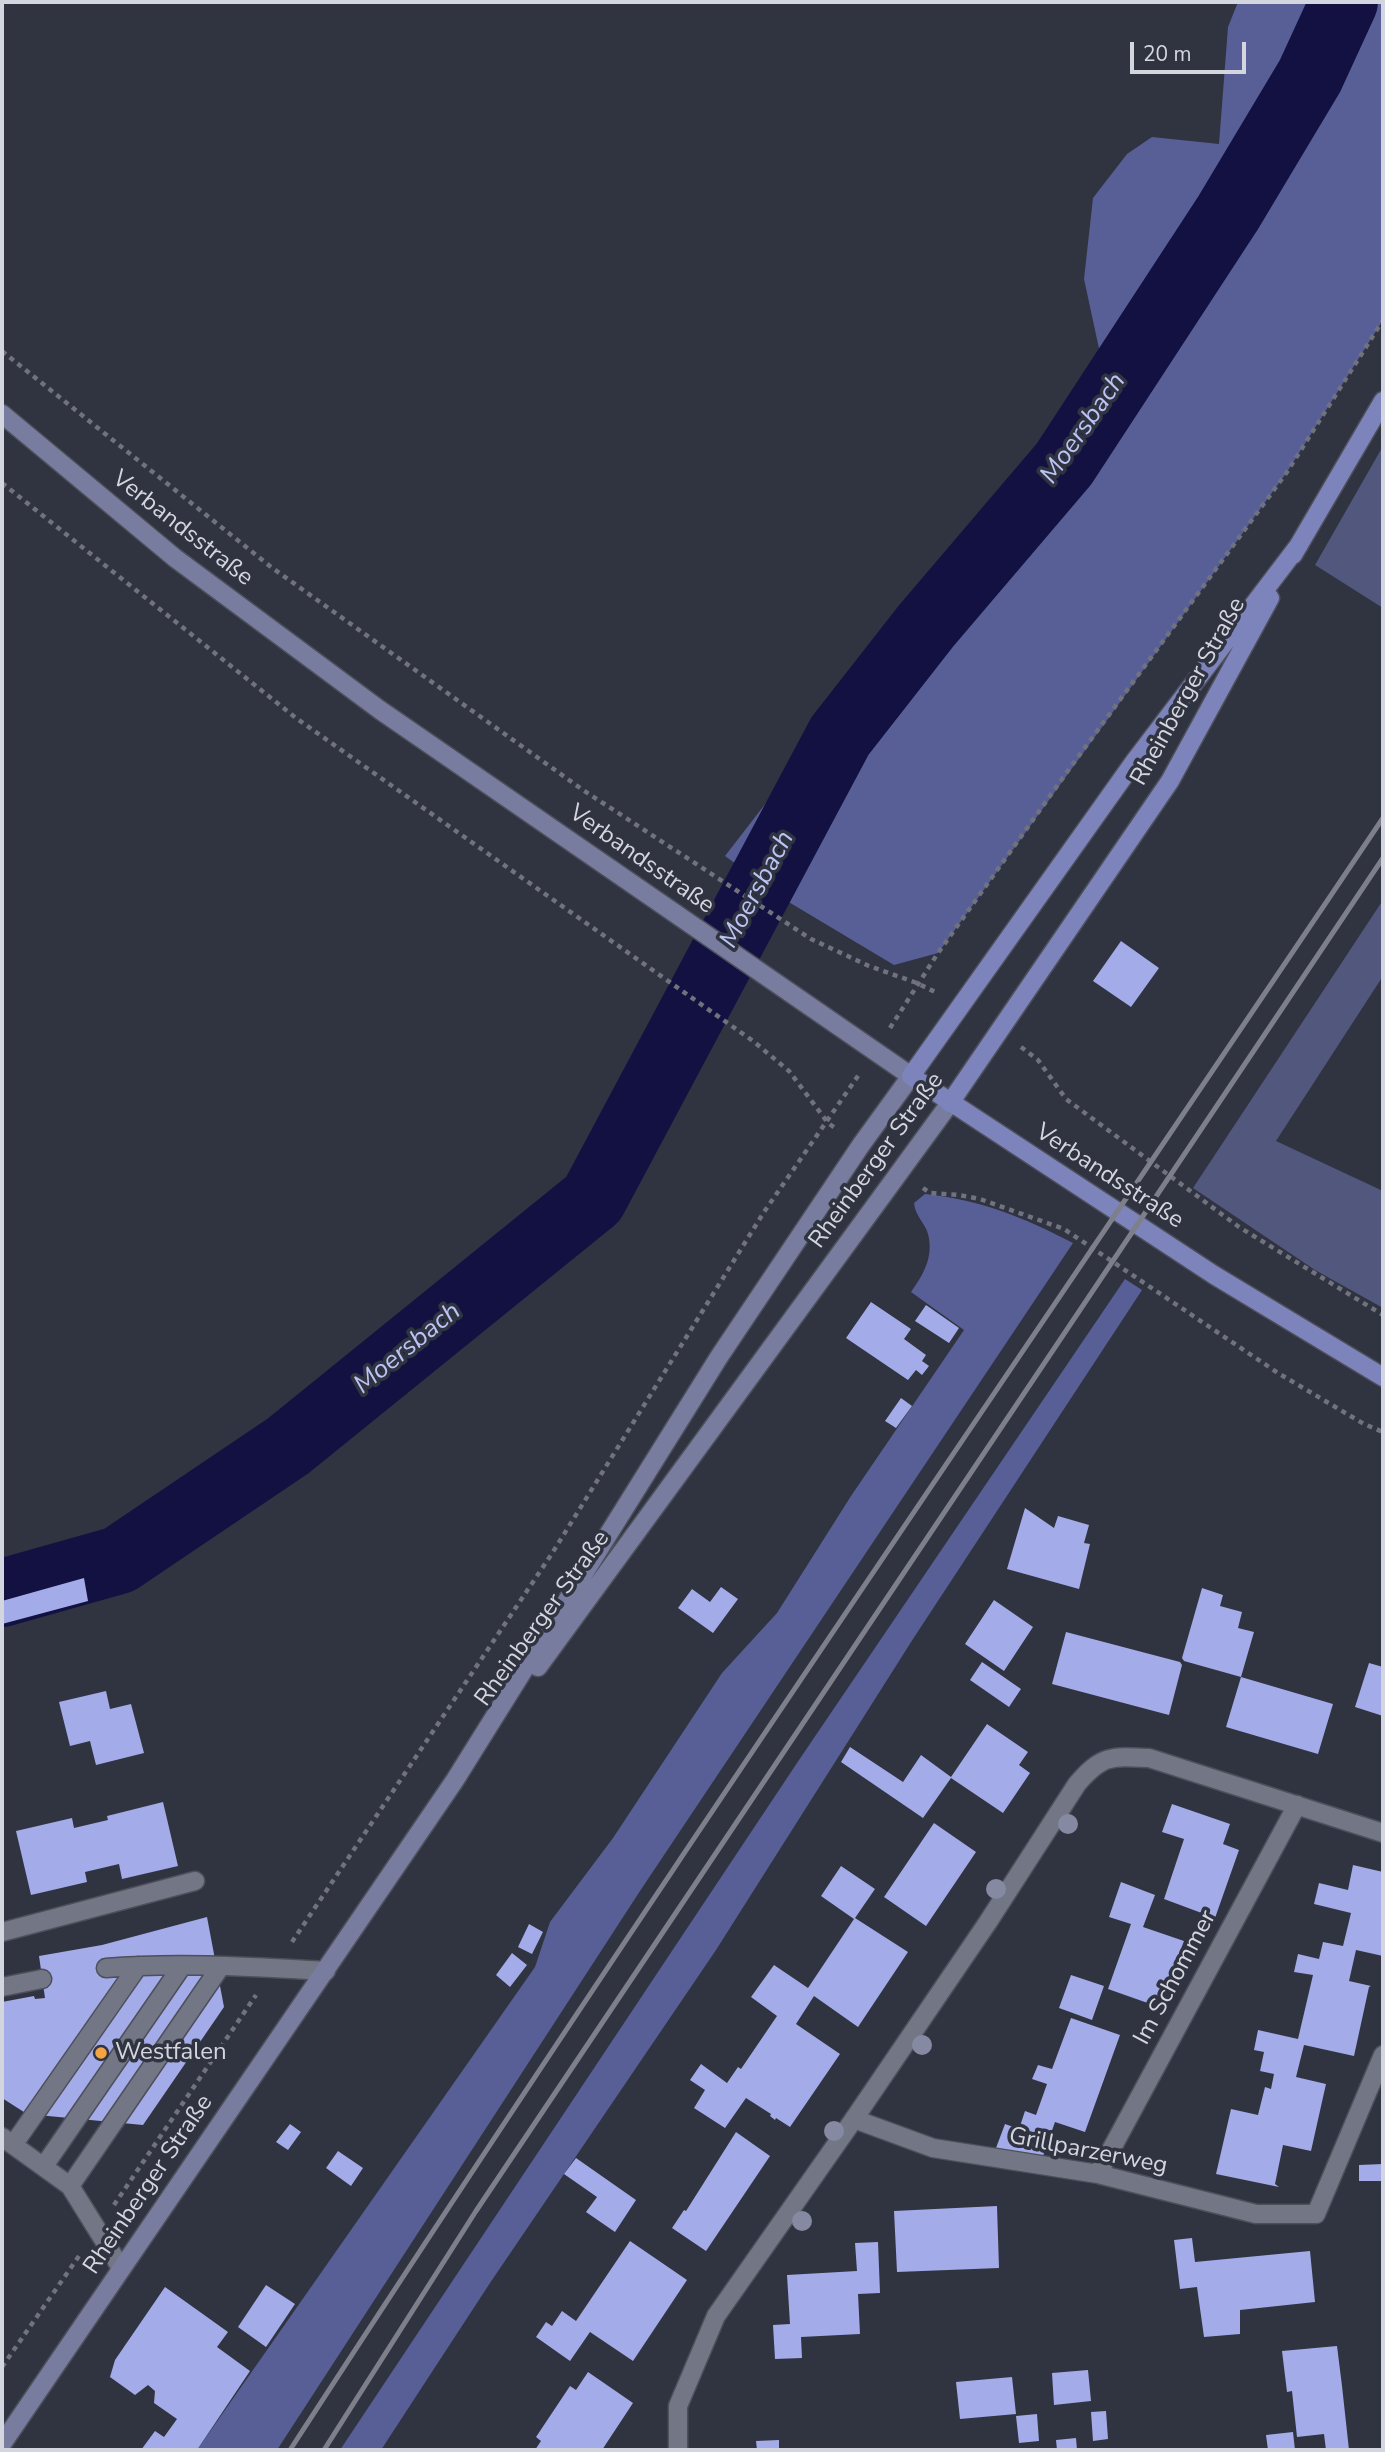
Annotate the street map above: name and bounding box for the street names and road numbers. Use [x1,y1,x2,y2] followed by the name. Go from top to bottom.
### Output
[106,465,258,593] street label: Verbandsstraße
[1125,593,1253,791] street label: Rheinberger Straße
[563,799,719,921] street label: Verbandsstraße
[804,1067,950,1255] street label: Rheinberger Straße
[1029,1118,1189,1236] street label: Verbandsstraße
[470,1525,616,1713] street label: Rheinberger Straße
[1129,1906,1223,2050] street label: Im Schommer
[78,2090,220,2280] street label: Rheinberger Straße
[1006,2123,1170,2181] street label: Grillparzerweg

